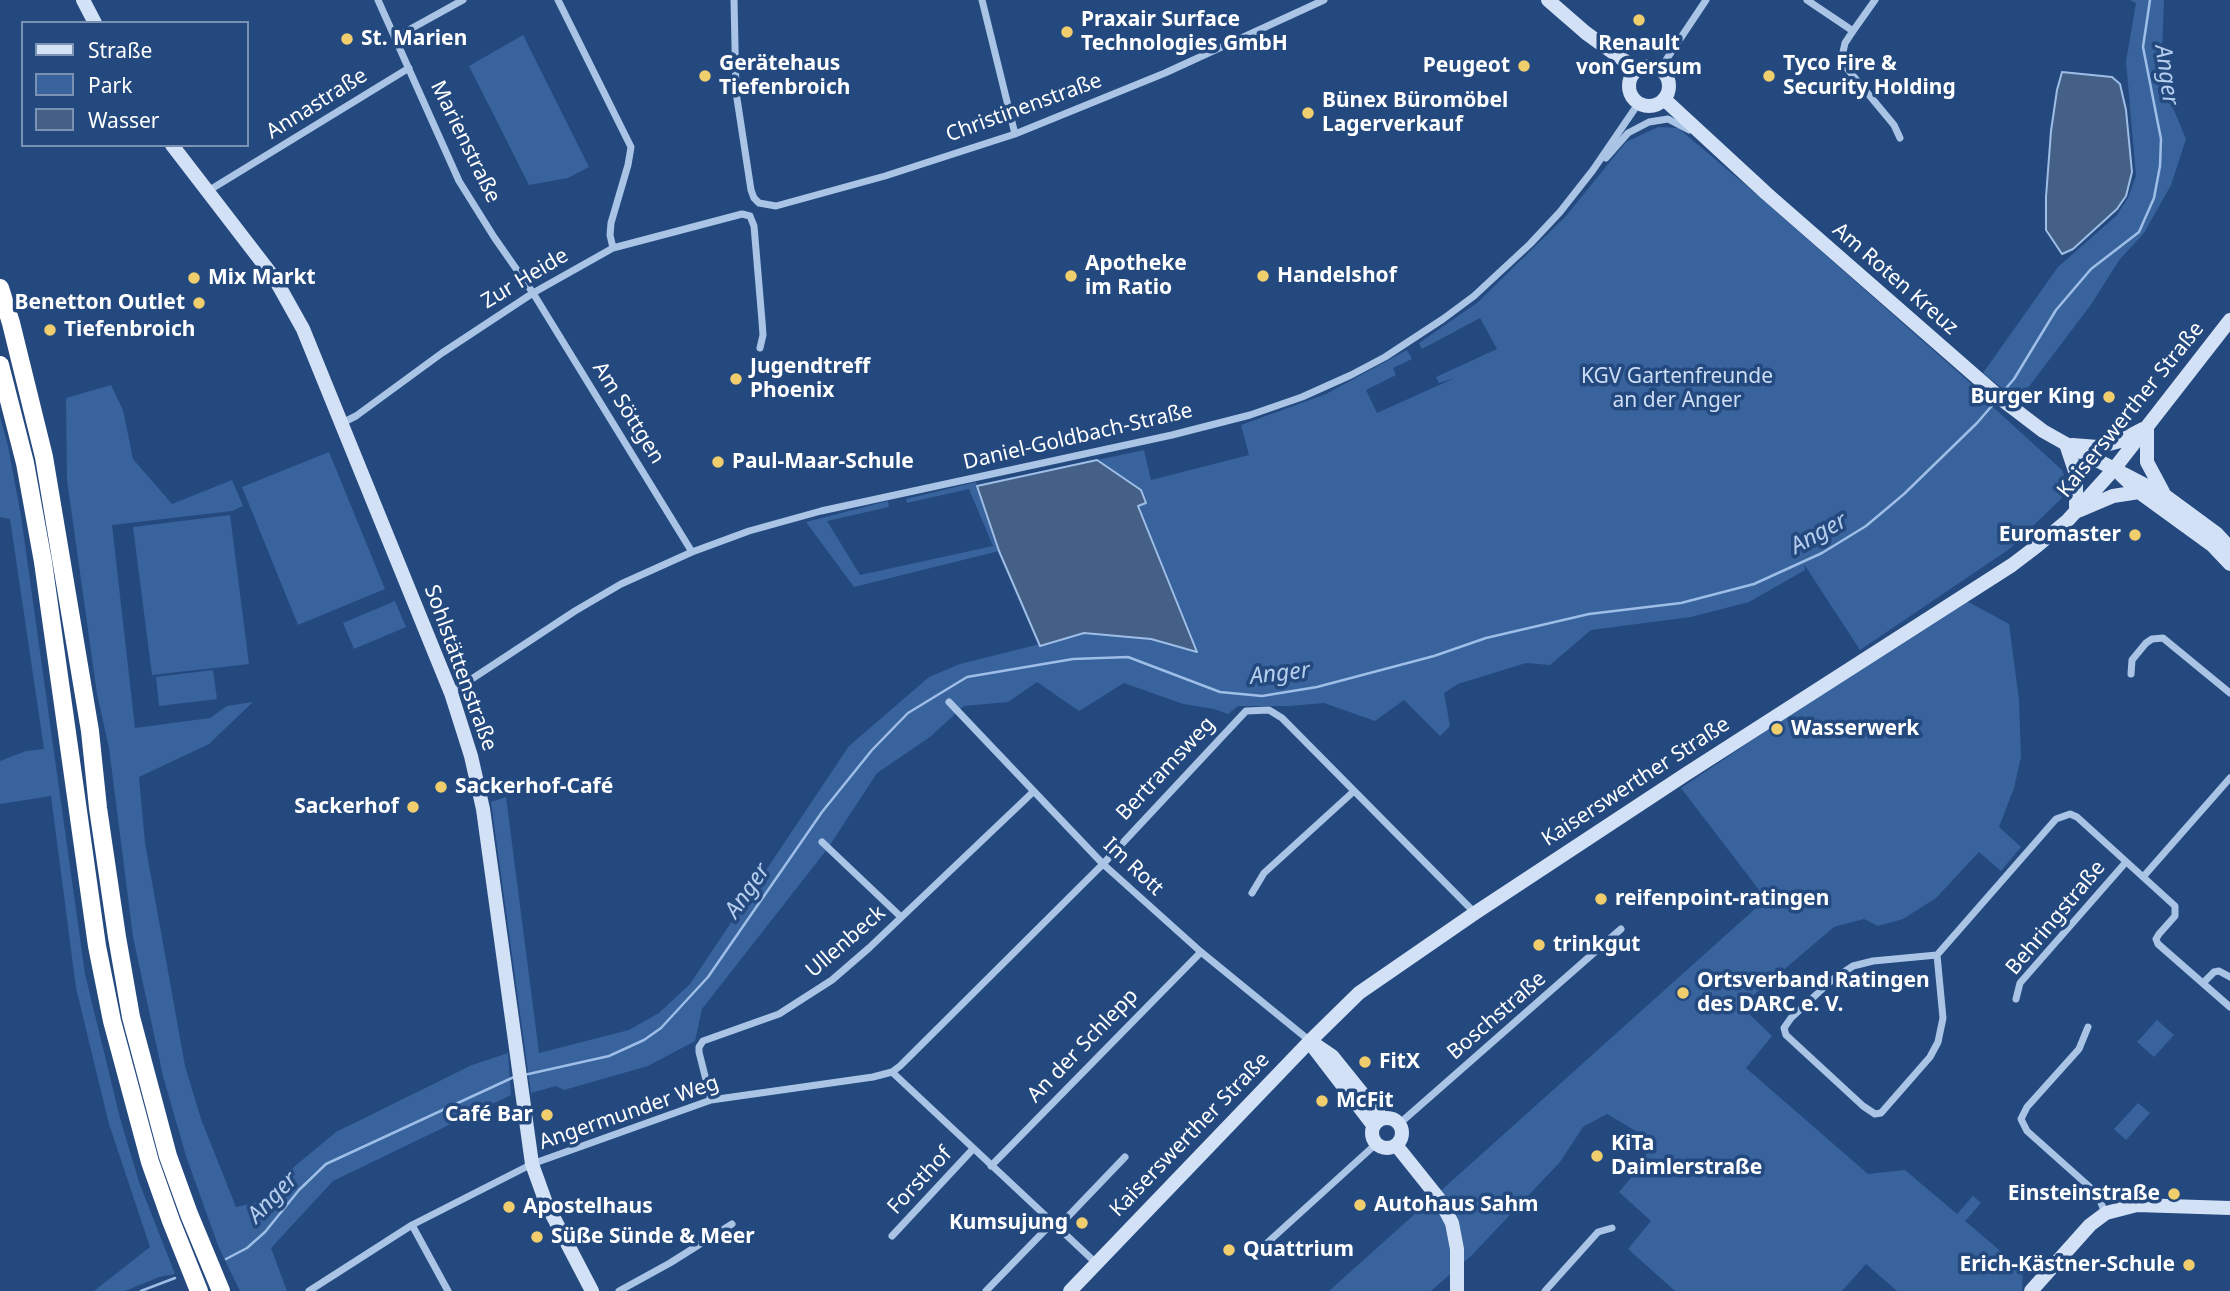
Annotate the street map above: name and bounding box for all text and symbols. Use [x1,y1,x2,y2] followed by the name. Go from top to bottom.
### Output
[1081,7,1288,57] place label: Praxair Surface Technologies GmbH
[1631,12,1647,28] marker: Renault von Gersum
[21,21,248,147] legend
[1059,24,1075,40] marker: Praxair Surface Technologies GmbH
[361,26,467,52] place label: St. Marien
[339,31,355,47] marker: St. Marien
[1576,31,1702,81] place label: Renault von Gersum
[88,36,152,64] text: Straße
[2148,43,2184,107] water label: Anger
[719,51,850,101] place label: Gerätehaus Tiefenbroich
[1783,51,1956,101] place label: Tyco Fire & Security Holding
[1423,53,1510,79] place label: Peugeot
[1516,58,1532,74] marker: Peugeot
[262,63,372,145] street label: Annastraße
[697,68,713,84] marker: Gerätehaus Tiefenbroich
[943,68,1105,148] street label: Christinenstraße
[1761,68,1777,84] marker: Tyco Fire & Security Holding
[88,71,132,99] text: Park
[425,77,505,207] street label: Marienstraße
[1322,88,1508,138] place label: Bünex Büromöbel Lagerverkauf
[1300,105,1316,121] marker: Bünex Büromöbel Lagerverkauf
[88,106,160,134] text: Wasser
[1827,218,1963,340] street label: Am Roten Kreuz
[477,243,573,315] street label: Zur Heide
[1085,251,1187,301] place label: Apotheke im Ratio
[1277,263,1397,289] place label: Handelshof
[208,265,316,291] place label: Mix Markt
[1063,268,1079,284] marker: Apotheke im Ratio
[1255,268,1271,284] marker: Handelshof
[186,270,202,286] marker: Mix Markt
[15,290,185,316] place label: Benetton Outlet
[191,295,207,311] marker: Benetton Outlet
[64,317,195,343] place label: Tiefenbroich
[2052,317,2210,503] street label: Kaiserswerther Straße
[42,322,58,338] marker: Tiefenbroich
[750,354,870,404] place label: Jugendtreff Phoenix
[587,357,669,469] street label: Am Söttgen
[1581,364,1773,414] park label: KGV Gartenfreunde an der Anger
[728,371,744,387] marker: Jugendtreff Phoenix
[1970,384,2095,410] place label: Burger King
[2101,389,2117,405] marker: Burger King
[961,398,1195,476] street label: Daniel-Goldbach-Straße
[732,449,914,475] place label: Paul-Maar-Schule
[710,454,726,470] marker: Paul-Maar-Schule
[1786,507,1852,561] water label: Anger
[1999,522,2121,548] place label: Euromaster
[2127,527,2143,543] marker: Euromaster
[418,582,502,754] street label: Sohlstättenstraße
[1249,657,1311,691] water label: Anger
[1112,712,1220,826] street label: Bertramsweg
[1537,712,1735,852] street label: Kaiserswerther Straße
[1791,716,1919,742] place label: Wasserwerk
[1769,721,1785,737] marker: Wasserwerk
[455,774,613,800] place label: Sackerhof-Café
[433,779,449,795] marker: Sackerhof-Café
[294,794,399,820] place label: Sackerhof
[405,799,421,815] marker: Sackerhof
[1098,833,1168,901] street label: Im Rott
[2001,856,2111,980] street label: Behringstraße
[719,858,777,924] water label: Anger
[1615,886,1829,912] place label: reifenpoint-ratingen
[1593,891,1609,907] marker: reifenpoint-ratingen
[801,901,891,983] street label: Ullenbeck
[1553,932,1640,958] place label: trinkgut
[1531,937,1547,953] marker: trinkgut
[1443,966,1551,1066] street label: Boschstraße
[1697,968,1930,1018] place label: Ortsverband Ratingen des DARC e. V.
[1022,984,1144,1108] street label: An der Schlepp
[1675,985,1691,1001] marker: Ortsverband Ratingen des DARC e. V.
[1105,1048,1275,1222] street label: Kaiserswerther Straße
[1379,1049,1420,1075] place label: FitX
[1357,1054,1373,1070] marker: FitX
[536,1070,722,1156] street label: Angermunder Weg
[1336,1088,1394,1114] place label: McFit
[1314,1093,1330,1109] marker: McFit
[445,1102,533,1128] place label: Café Bar
[539,1107,555,1123] marker: Café Bar
[1611,1131,1762,1181] place label: KiTa Daimlerstraße
[883,1142,957,1220] street label: Forsthof
[1589,1148,1605,1164] marker: KiTa Daimlerstraße
[242,1167,304,1229] water label: Anger
[2008,1181,2160,1207] place label: Einsteinstraße
[2166,1186,2182,1202] marker: Einsteinstraße
[1374,1192,1539,1218] place label: Autohaus Sahm
[523,1194,653,1220] place label: Apostelhaus
[1352,1197,1368,1213] marker: Autohaus Sahm
[501,1199,517,1215] marker: Apostelhaus
[949,1210,1068,1236] place label: Kumsujung
[1074,1215,1090,1231] marker: Kumsujung
[551,1224,755,1250] place label: Süße Sünde & Meer
[529,1229,545,1245] marker: Süße Sünde & Meer
[1243,1237,1354,1263] place label: Quattrium
[1221,1242,1237,1258] marker: Quattrium
[1959,1252,2175,1278] place label: Erich-Kästner-Schule
[2181,1257,2197,1273] marker: Erich-Kästner-Schule

